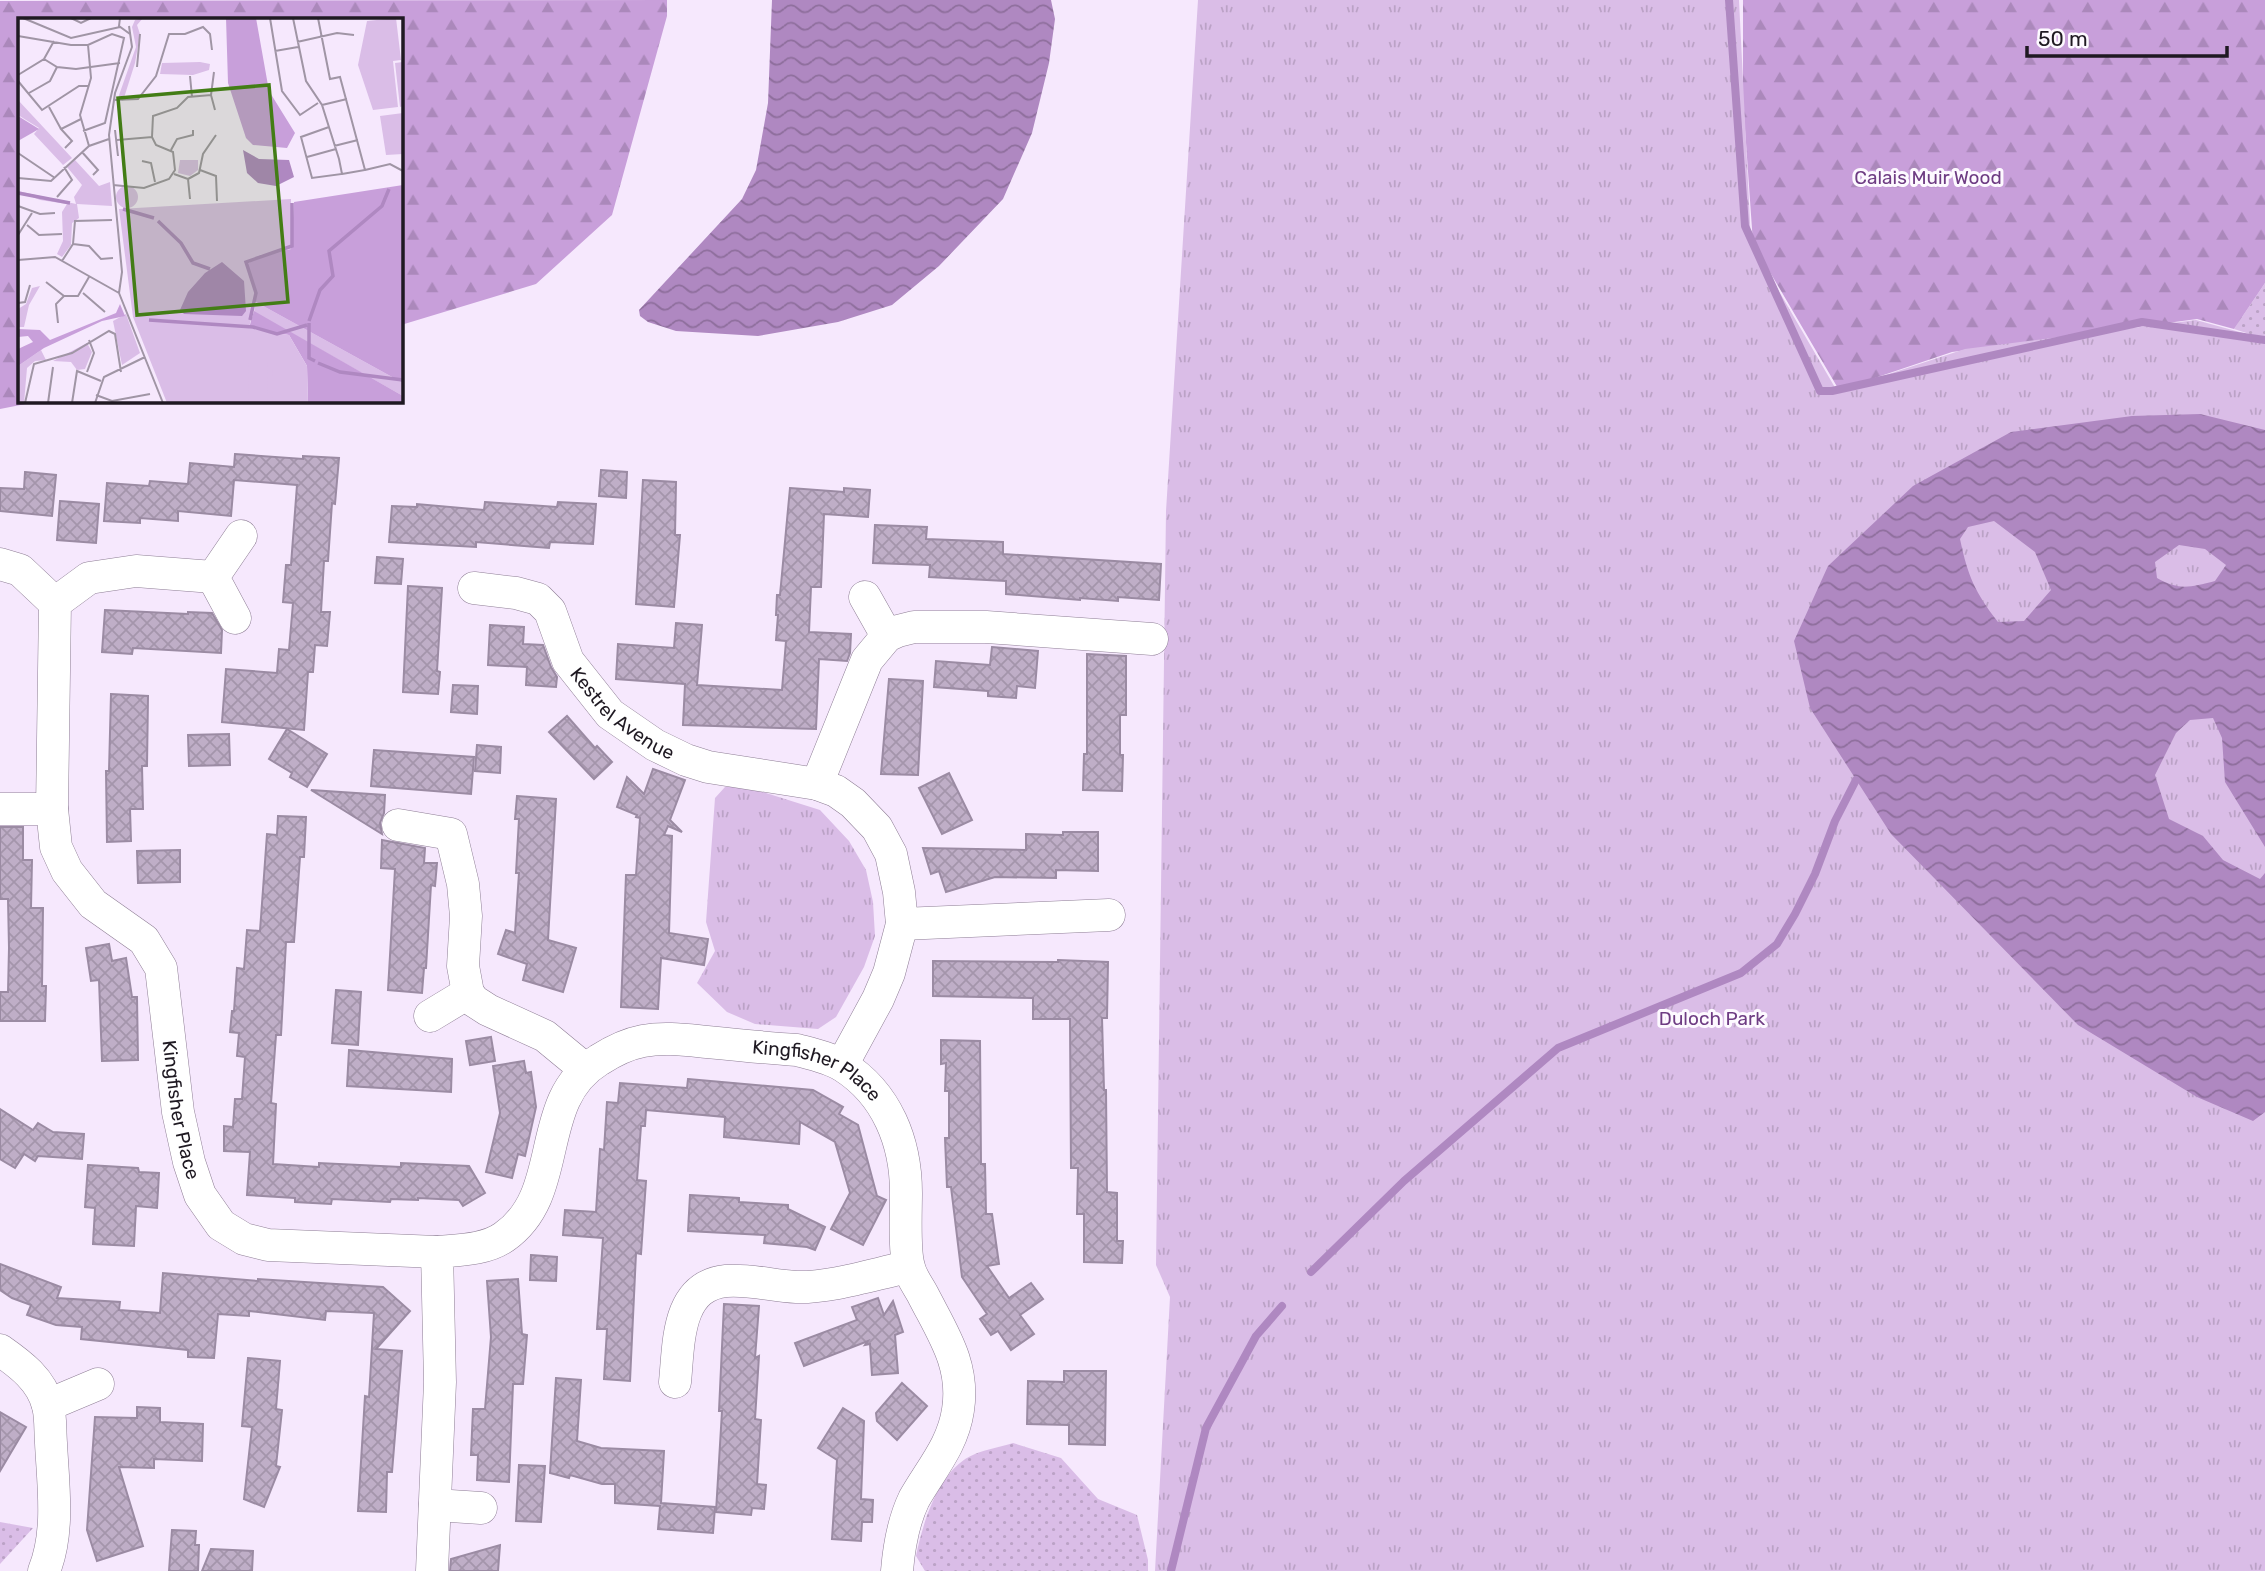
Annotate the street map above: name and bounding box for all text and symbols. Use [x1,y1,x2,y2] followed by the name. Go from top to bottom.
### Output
[2027,14,2226,58] scale bar
[18,18,402,402] inset map
[2038,26,2088,51] text: 50 m
[1854,166,2002,189] park label: Calais Muir Wood
[565,663,678,765] street label: Kestrel Avenue
[1659,1007,1765,1030] park label: Duloch Park
[751,1035,886,1106] street label: Kingfisher Place
[158,1039,205,1183] street label: Kingfisher Place

